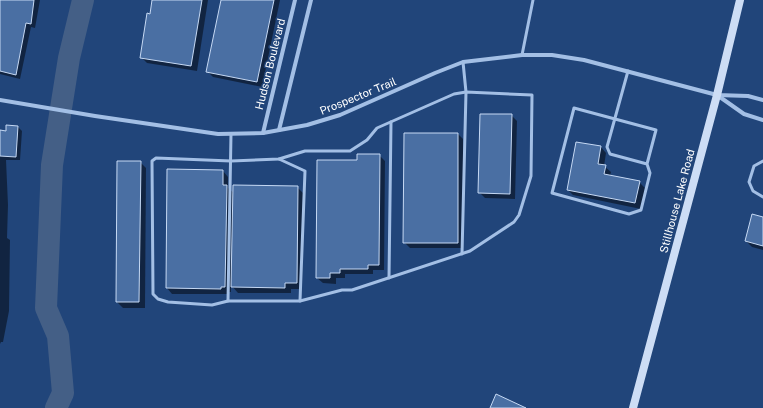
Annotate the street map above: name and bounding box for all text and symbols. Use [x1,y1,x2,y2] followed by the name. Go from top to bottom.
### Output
[253,17,287,111] street label: Hudson Boulevard
[318,75,398,117] street label: Prospector Trail
[657,148,697,254] street label: Stillhouse Lake Road

